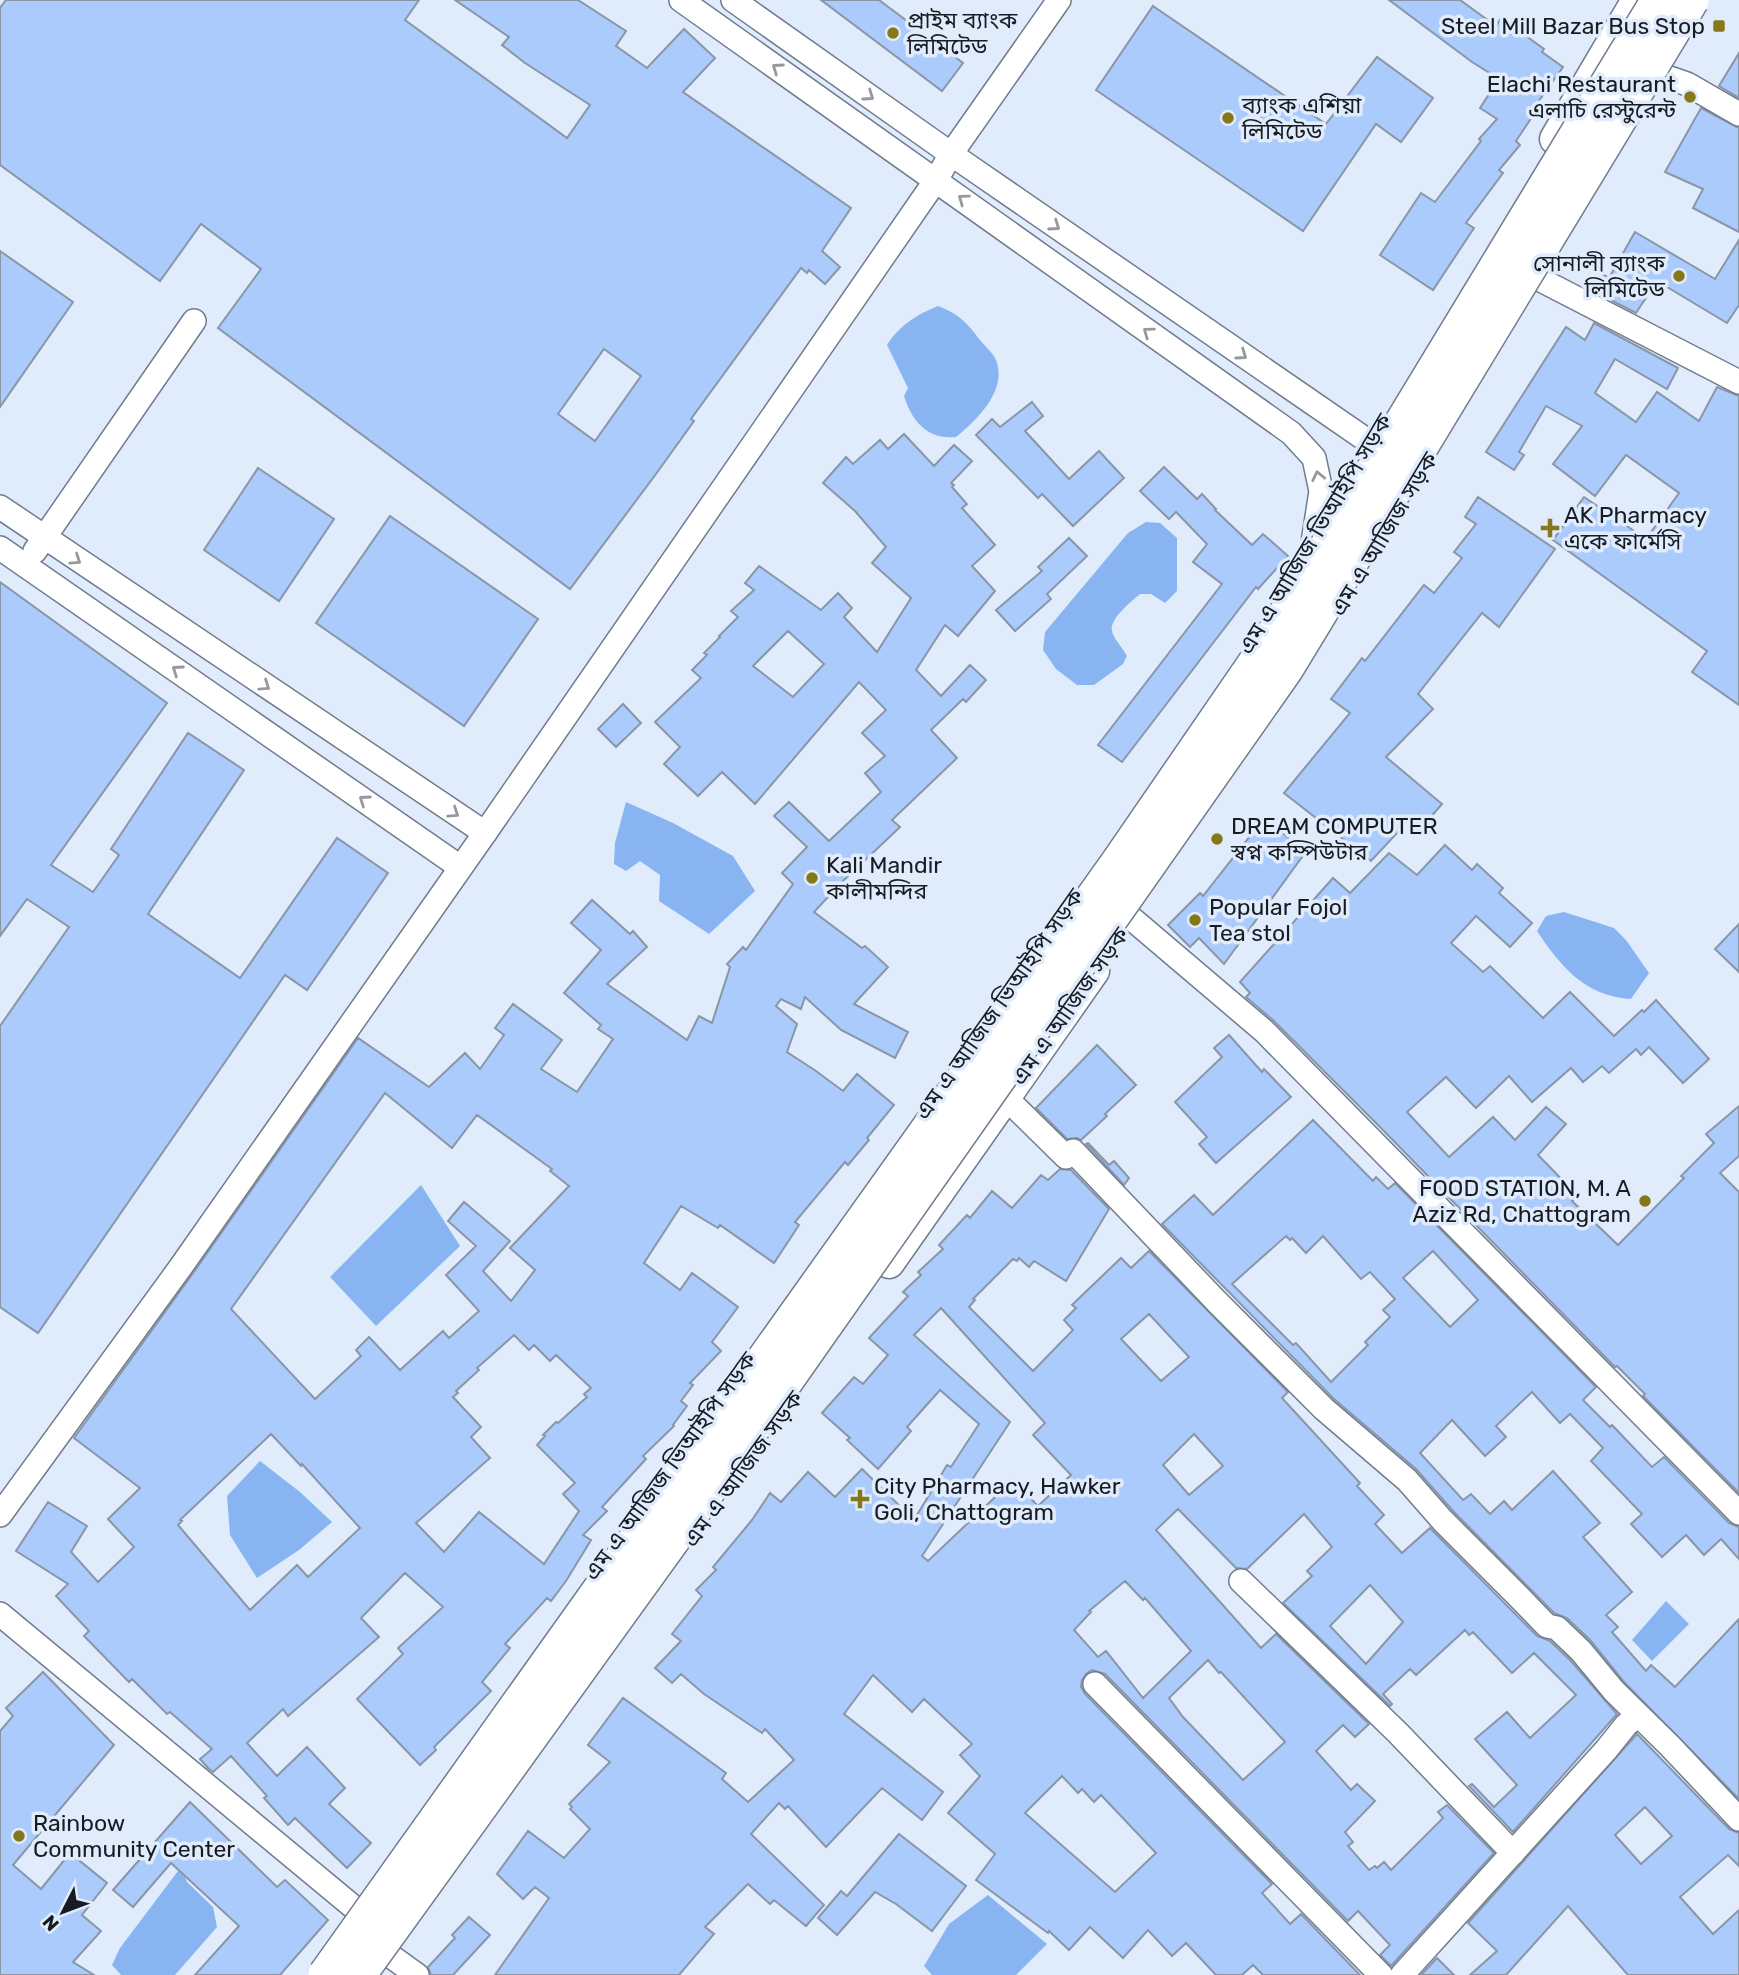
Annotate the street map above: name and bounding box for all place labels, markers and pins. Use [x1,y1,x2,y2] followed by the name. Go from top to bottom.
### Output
[906,6,1018,60] place label: প্রাইম ব্যাংক লিমিটেড
[1441,12,1705,40] place label: Steel Mill Bazar Bus Stop
[1711,18,1727,34] marker: Steel Mill Bazar Bus Stop
[885,25,901,41] marker: প্রাইম ব্যাংক লিমিটেড
[1487,70,1677,124] place label: Elachi Restaurant এলাচ‌ি র‌েস্টুর‌েন্ট
[1682,89,1698,105] marker: Elachi Restaurant এলাচ‌ি র‌েস্টুর‌েন্ট
[1241,91,1362,145] place label: ব্যাংক এশিয়া লিমিটেড
[1220,110,1236,126] marker: ব্যাংক এশিয়া লিমিটেড
[1533,249,1666,303] place label: সোনালী ব্যাংক লিমিটেড
[1671,268,1687,284] marker: সোনালী ব্যাংক লিমিটেড
[1564,501,1707,555] place label: AK Pharmacy একে ফার্মেসি
[1542,520,1558,536] marker: AK Pharmacy একে ফার্মেসি
[1230,812,1438,866] place label: DREAM COMPUTER স্বপ্ন কম্পিউটার
[1209,831,1225,847] marker: DREAM COMPUTER স্বপ্ন কম্পিউটার
[825,851,942,905] place label: Kali Mandir কালীমন্দির
[804,870,820,886] marker: Kali Mandir কালীমন্দির
[1209,893,1348,947] place label: Popular Fojol Tea stol
[1187,912,1203,928] marker: Popular Fojol Tea stol
[1412,1174,1631,1228] place label: FOOD STATION, M. A Aziz Rd, Chattogram
[1637,1193,1653,1209] marker: FOOD STATION, M. A Aziz Rd, Chattogram
[874,1472,1121,1526] place label: City Pharmacy, Hawker Goli, Chattogram
[852,1491,868,1507] marker: City Pharmacy, Hawker Goli, Chattogram
[33,1809,235,1863] place label: Rainbow Community Center
[11,1828,27,1844] marker: Rainbow Community Center

